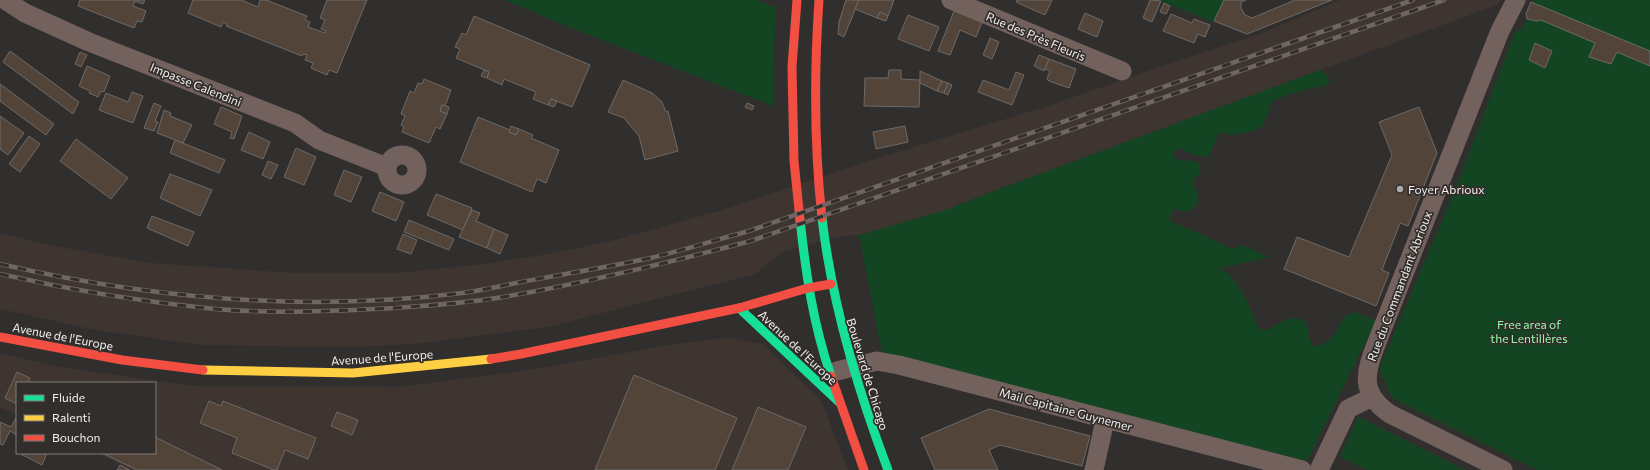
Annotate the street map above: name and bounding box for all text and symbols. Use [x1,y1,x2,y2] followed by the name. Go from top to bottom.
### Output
[984,9,1088,63] street label: Rue des Près Fleuris
[148,59,244,109] street label: Impasse Calendini
[1408,182,1485,196] place label: Foyer Abrioux
[1395,184,1405,194] marker: Foyer Abrioux
[1364,208,1434,363] street label: Rue du Commandant Abrioux
[756,307,840,387] street label: Avenue de l'Europe
[844,316,892,432] street label: Boulevard de Chicago
[1490,317,1568,345] park label: Free area of the Lentillères
[11,319,115,353] street label: Avenue de l'Europe
[330,346,434,368] street label: Avenue de l'Europe
[16,382,156,454] legend
[998,385,1134,434] street label: Mail Capitaine Guynemer
[52,390,85,404] text: Fluide
[52,410,91,424] text: Ralenti
[52,430,100,444] text: Bouchon

